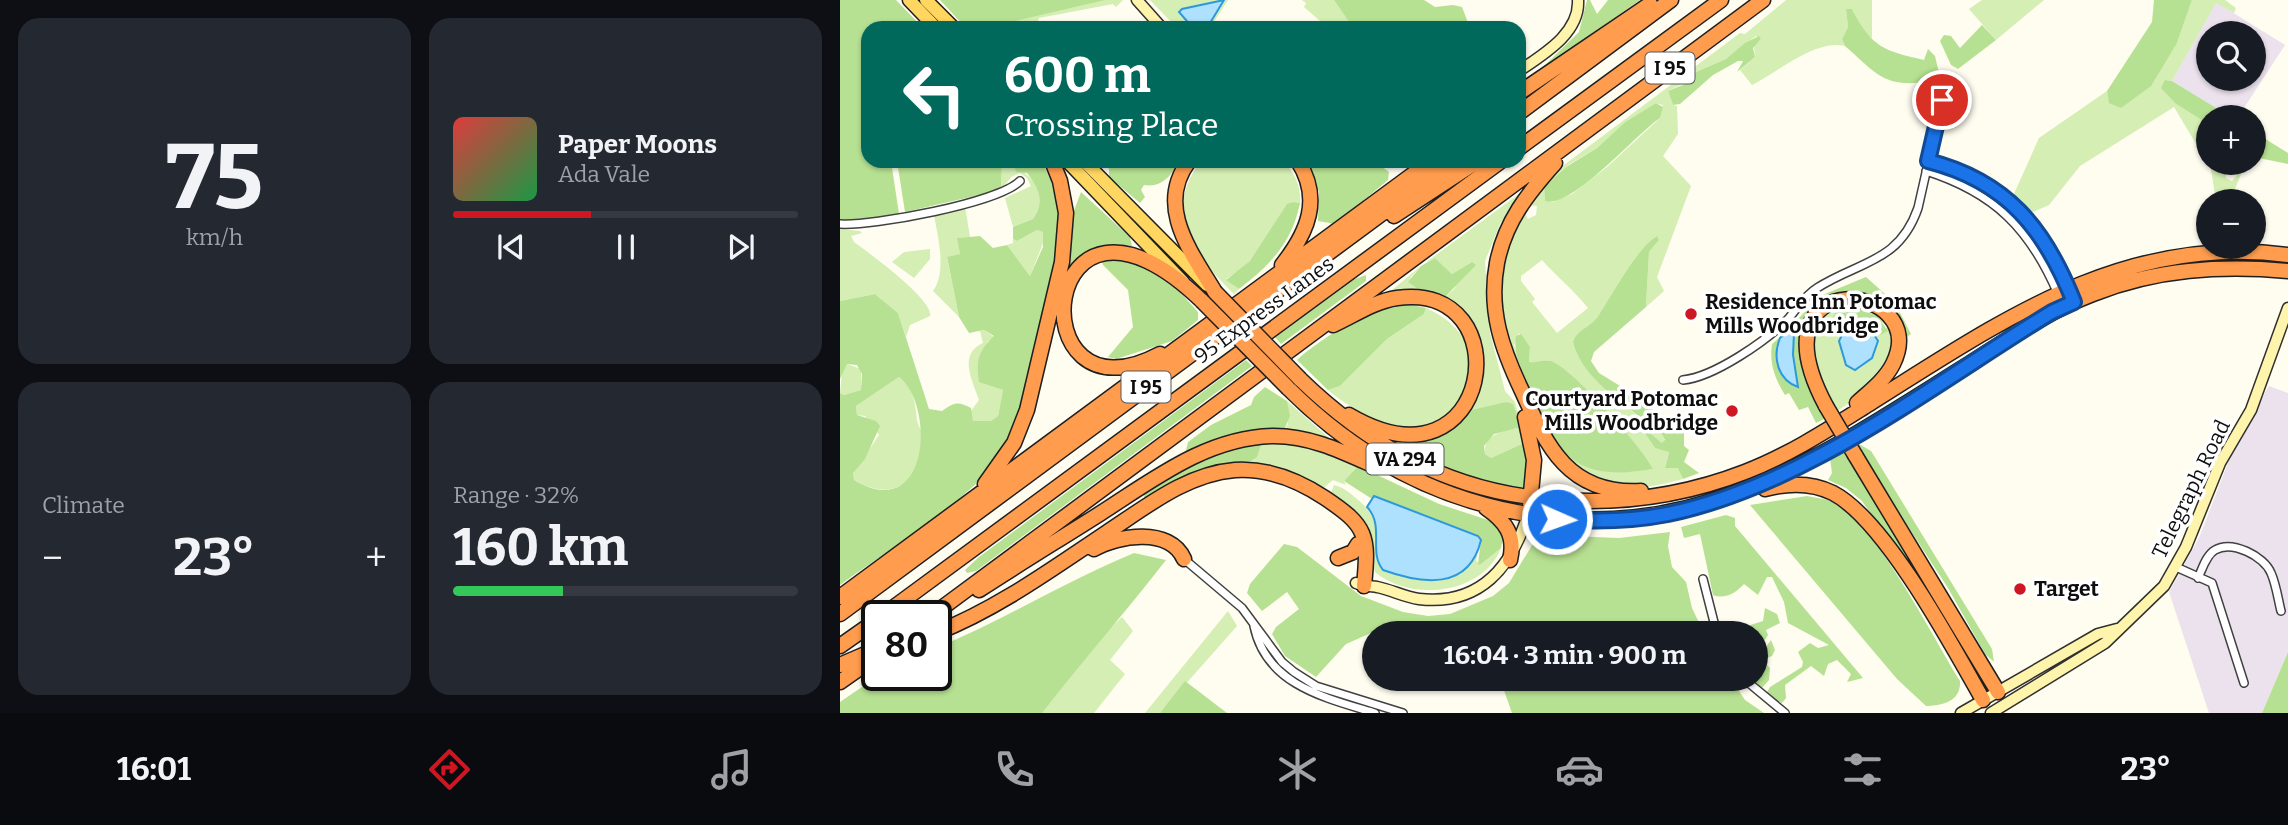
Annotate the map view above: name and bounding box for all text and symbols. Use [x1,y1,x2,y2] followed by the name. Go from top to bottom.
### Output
[2196,21,2266,259] map controls
[2196,21,2266,91] button: search
[1004,46,1151,105] text: 600 m
[889,49,980,140] icon: left
[1646,52,1694,83] road number: I 95
[1912,70,1972,130] pin
[1923,81,1961,119] icon: arrive
[2196,105,2266,175] button: +
[1004,106,1218,144] text: Crossing Place
[166,123,263,232] text: 75
[558,129,717,160] text: Paper Moons
[558,160,650,188] text: Ada Vale
[2196,189,2266,259] button: −
[186,223,243,251] text: km/h
[492,228,530,266] icon: previous
[607,228,645,266] icon: pause
[722,228,760,266] icon: next
[1189,251,1339,369] street label: 95 Express Lanes
[1705,289,1937,339] place label: Residence Inn Potomac Mills Woodbridge
[1683,306,1699,322] marker: Residence Inn Potomac Mills Woodbridge
[1122,372,1170,402] road number: I 95
[1525,386,1718,436] place label: Courtyard Potomac Mills Woodbridge
[1724,403,1740,419] marker: Courtyard Potomac Mills Woodbridge
[2146,415,2236,563] street label: Telegraph Road
[1366,444,1444,474] road number: VA 294
[453,481,579,509] text: Range · 32%
[1520,482,1594,556] position arrow
[42,491,125,519] text: Climate
[453,516,628,579] text: 160 km
[173,526,255,589] text: 23°
[42,535,63,581] text: −
[365,535,387,581] text: +
[2034,576,2100,602] place label: Target
[2012,581,2028,597] marker: Target
[861,600,952,691] speed limit sign: 80
[1443,640,1687,671] text: 16:04 · 3 min · 900 m
[425,745,474,794] icon: directions
[707,745,756,794] icon: music
[990,745,1039,794] icon: phone
[1273,745,1322,794] icon: climate
[1555,745,1604,794] icon: car
[1838,745,1887,794] icon: filters
[117,750,191,788] text: 16:01
[2121,750,2171,788] text: 23°

